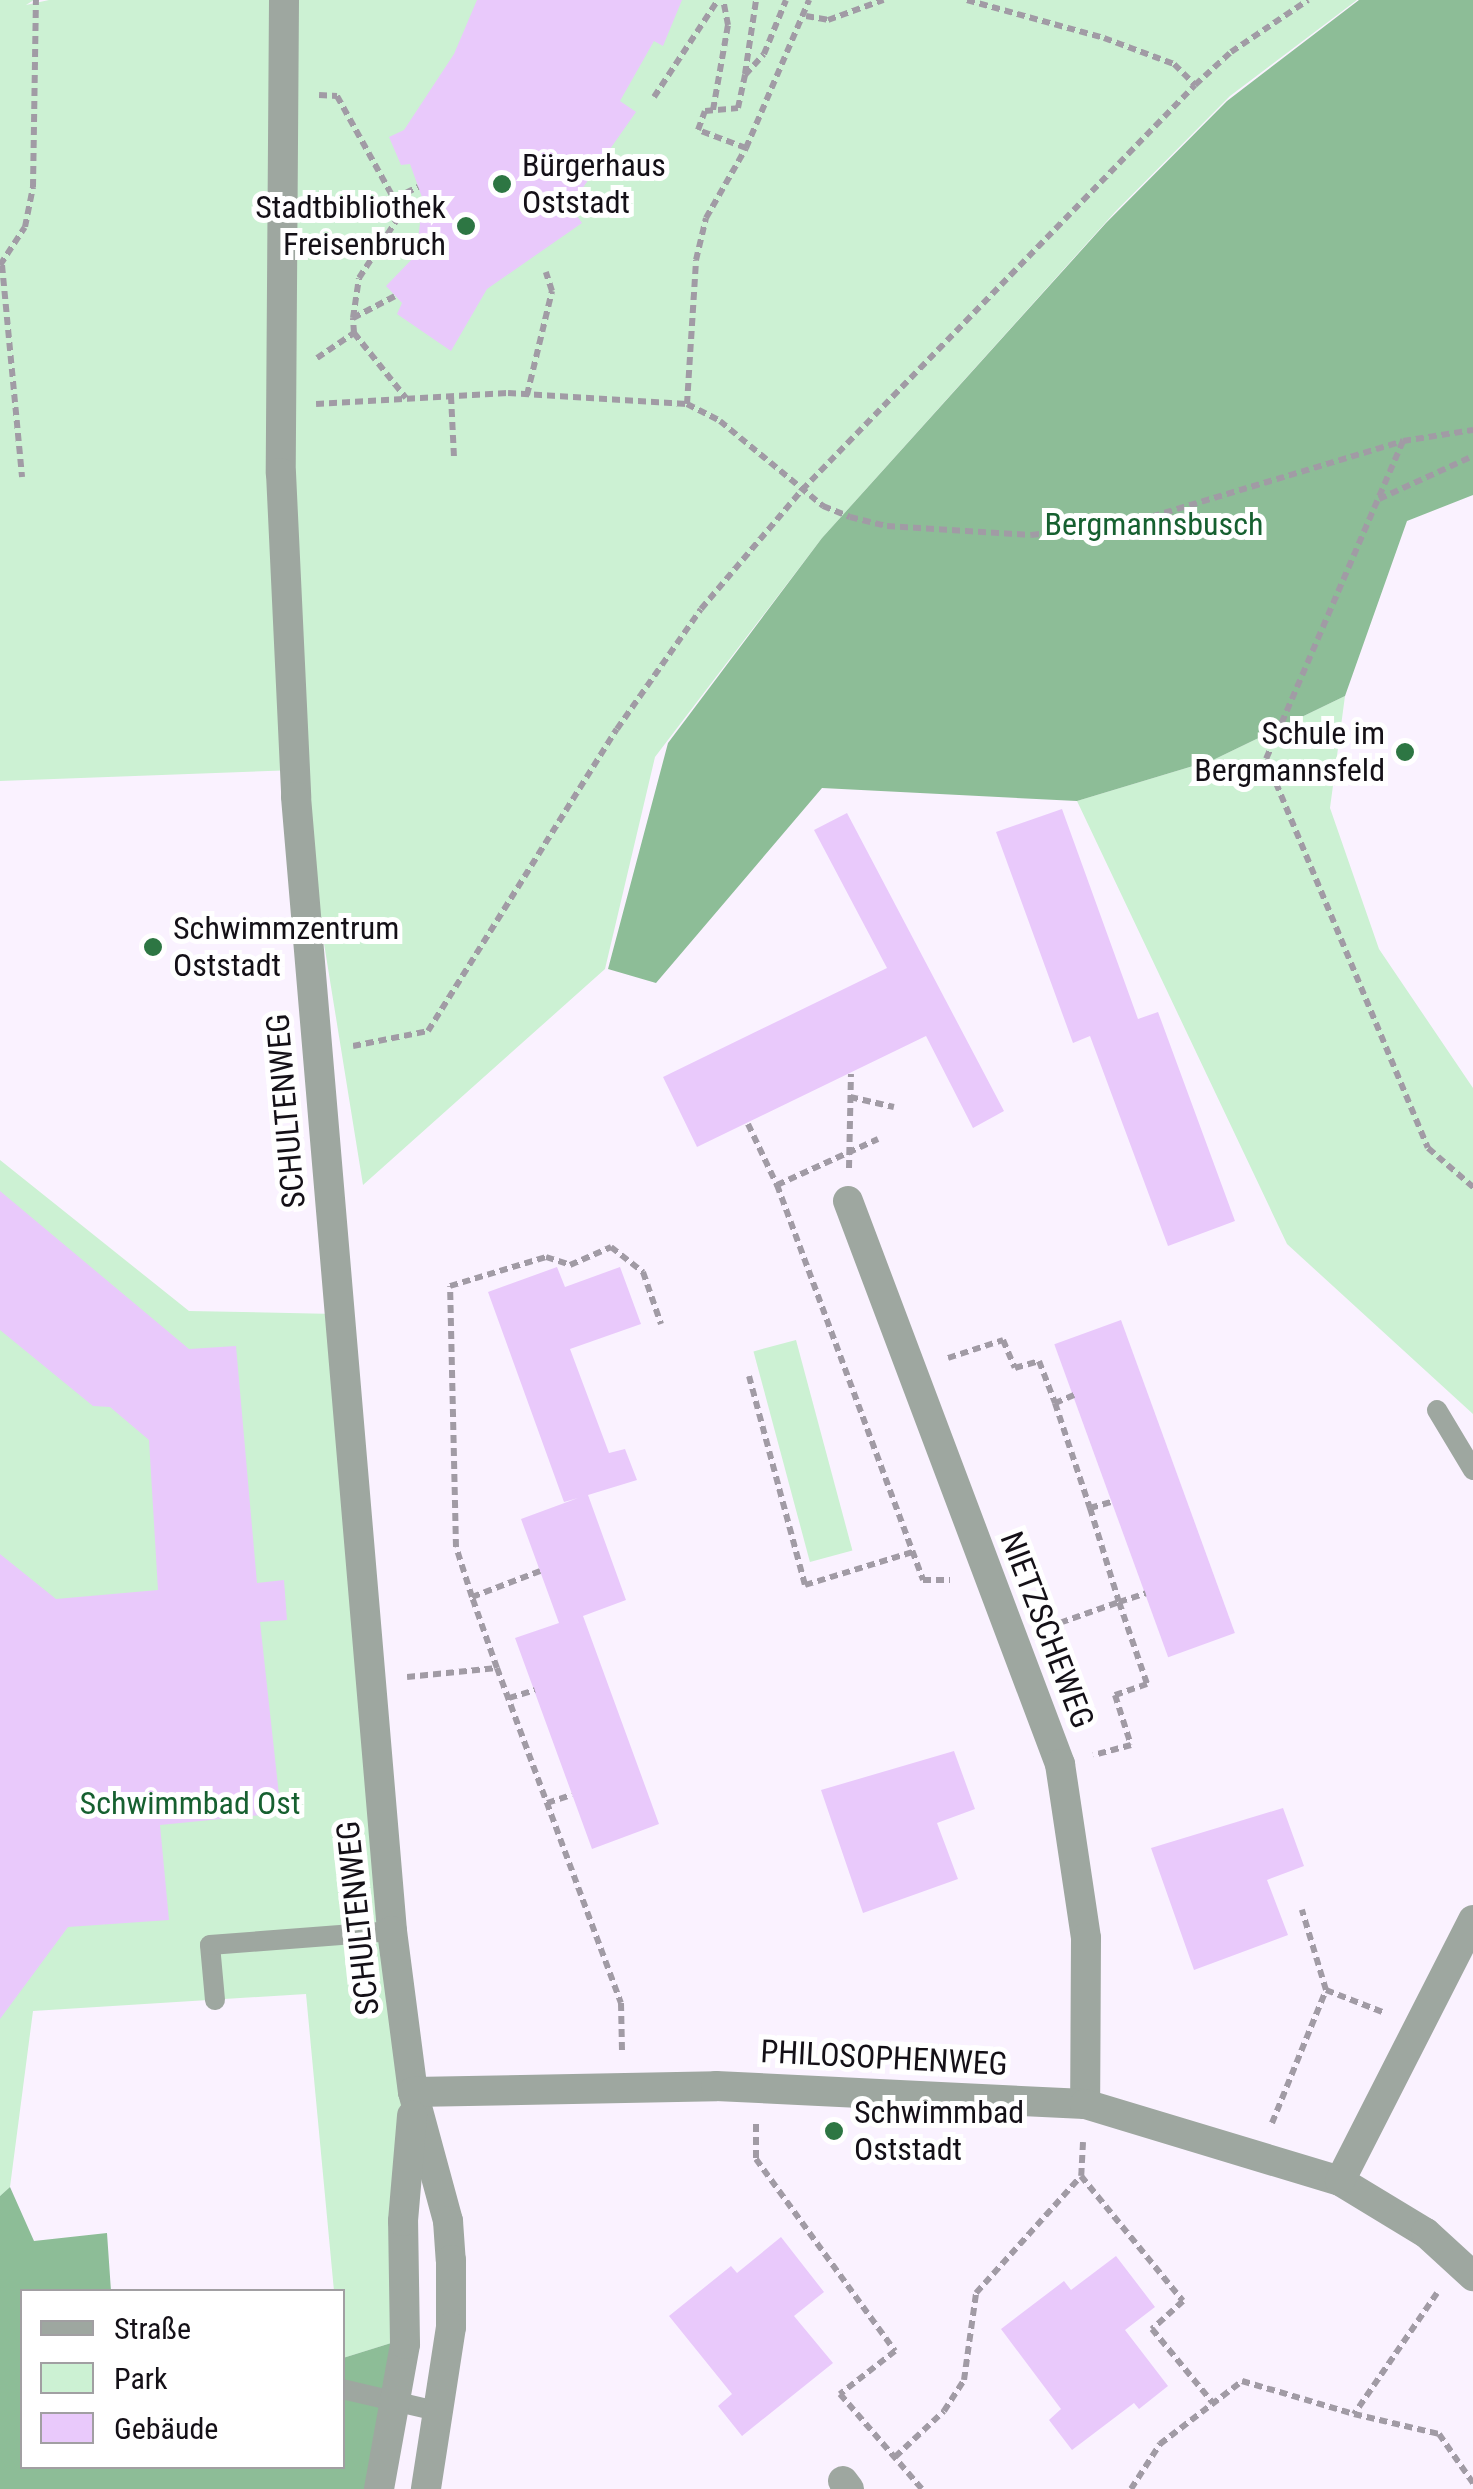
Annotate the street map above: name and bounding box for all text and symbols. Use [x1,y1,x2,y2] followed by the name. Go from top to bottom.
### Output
[522,147,666,222] place label: Bürgerhaus Oststadt
[491,173,513,195] marker: Bürgerhaus Oststadt
[255,189,446,264] place label: Stadtbibliothek Freisenbruch
[455,215,477,237] marker: Stadtbibliothek Freisenbruch
[1045,505,1263,543] park label: Bergmannsbusch
[1194,715,1385,790] place label: Schule im Bergmannsfeld
[1394,741,1416,763] marker: Schule im Bergmannsfeld
[173,910,399,985] place label: Schwimmzentrum Oststadt
[142,936,164,958] marker: Schwimmzentrum Oststadt
[258,1012,314,1210] street label: SCHULTENWEG
[992,1526,1102,1734] street label: NIETZSCHEWEG
[80,1784,300,1822] park label: Schwimmbad Ost
[329,1819,387,2017] street label: SCHULTENWEG
[759,2032,1009,2084] street label: PHILOSOPHENWEG
[854,2094,1024,2169] place label: Schwimmbad Oststadt
[823,2120,845,2142] marker: Schwimmbad Oststadt
[20,2289,345,2469] legend
[114,2311,191,2346] text: Straße
[114,2361,168,2396] text: Park
[114,2411,218,2446] text: Gebäude

